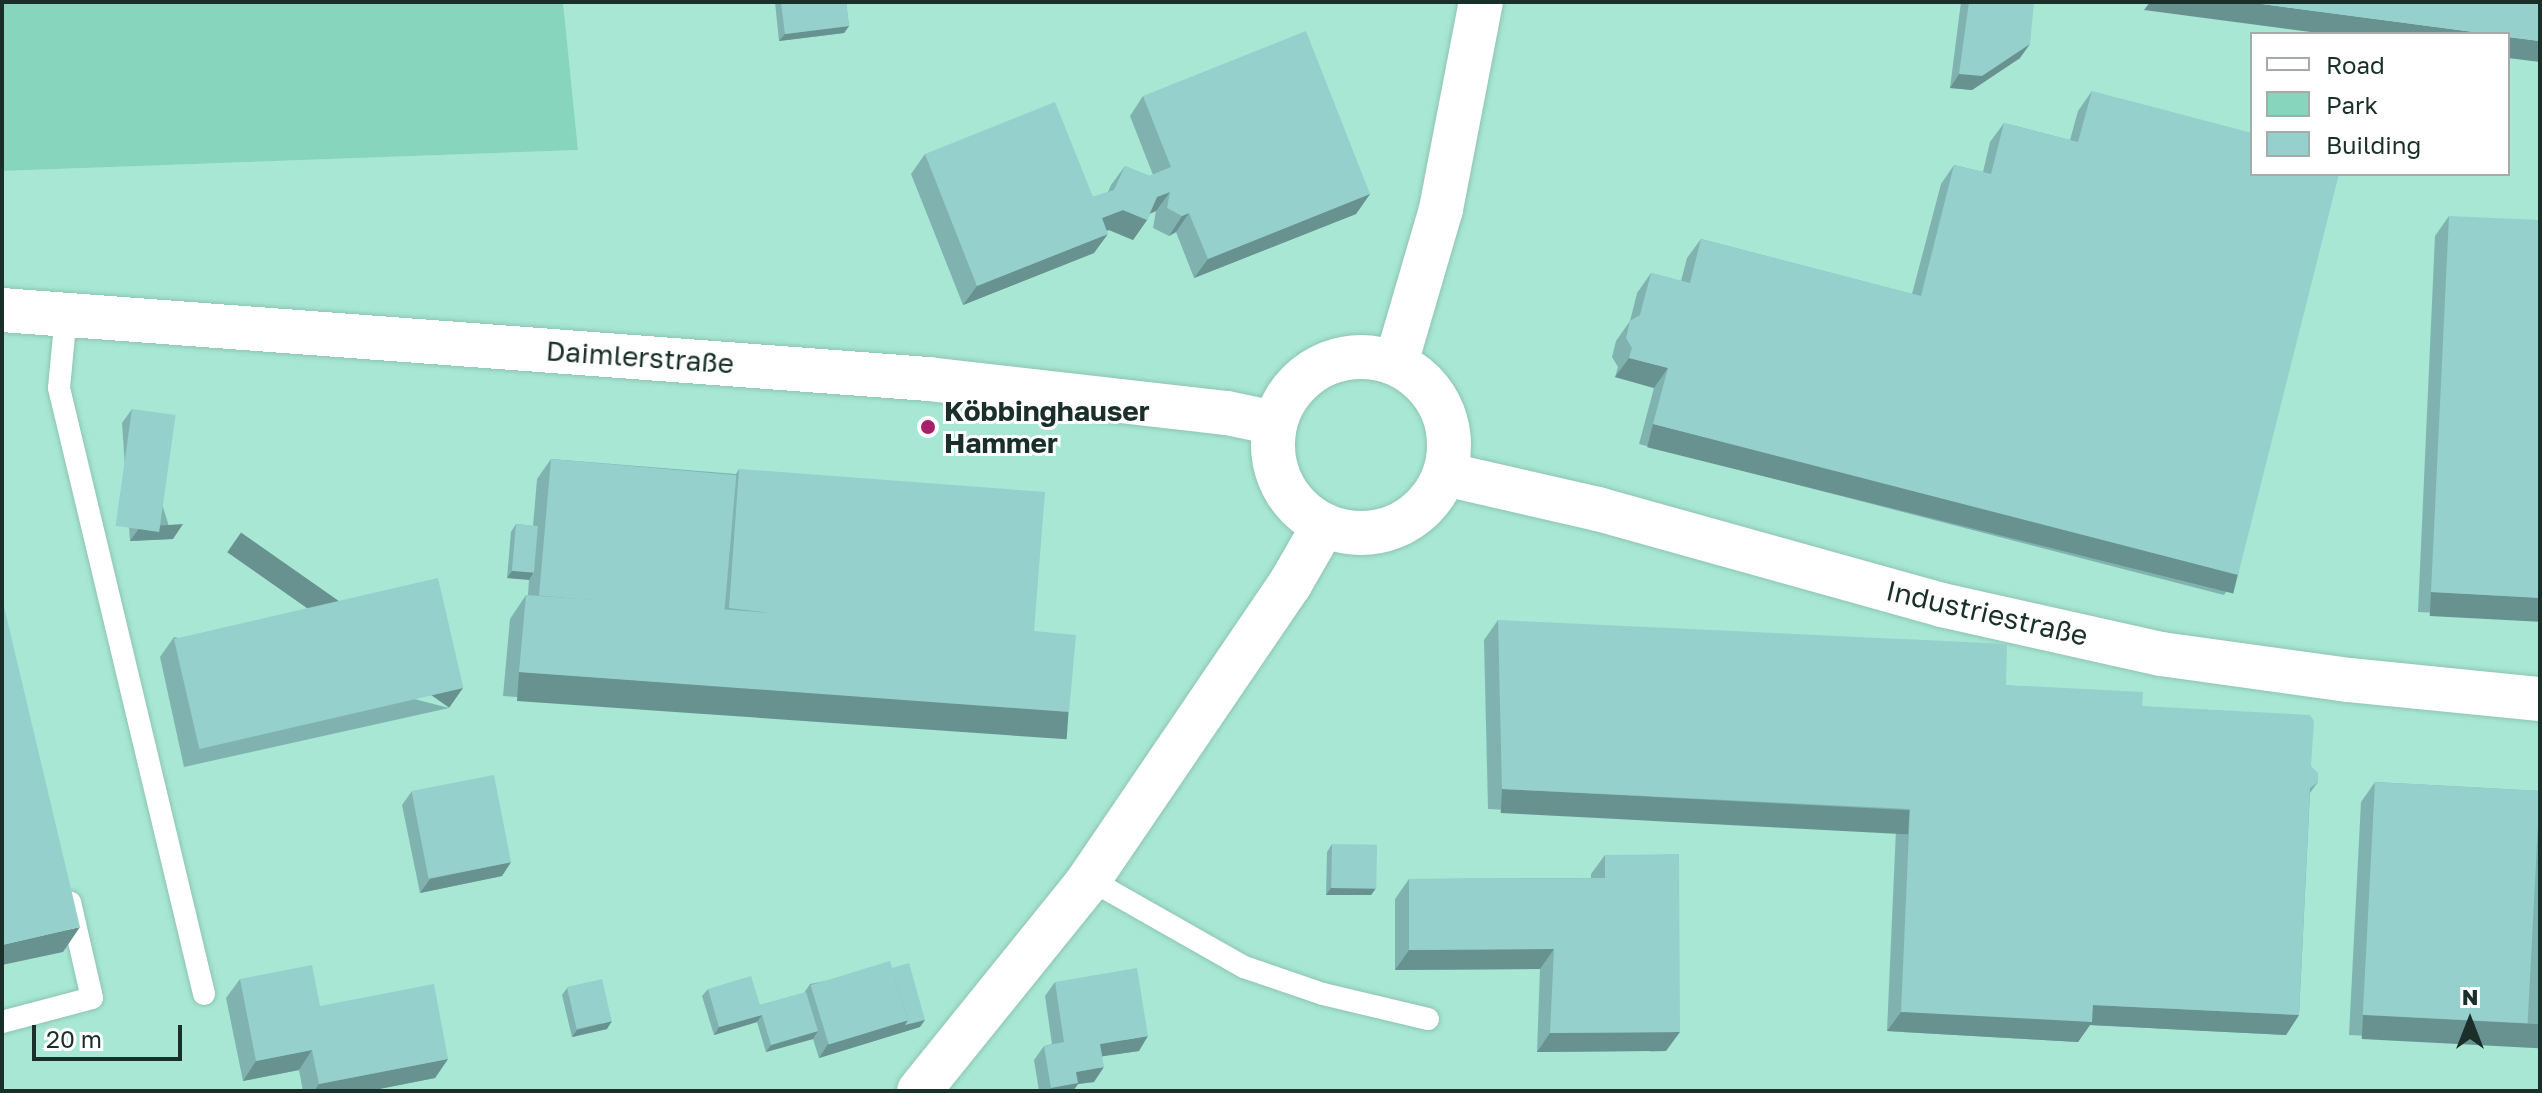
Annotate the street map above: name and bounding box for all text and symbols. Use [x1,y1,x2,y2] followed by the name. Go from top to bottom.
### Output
[2250,32,2510,176] legend
[2326,50,2385,79] text: Road
[2326,90,2378,119] text: Park
[2326,130,2421,159] text: Building
[545,334,735,380] street label: Daimlerstraße
[944,394,1150,460] place label: Köbbinghauser Hammer
[919,418,937,436] marker: Köbbinghauser Hammer
[1883,573,2091,653] street label: Industriestraße
[2430,981,2510,1061] north arrow
[2462,983,2478,1010] text: N
[36,1009,186,1059] scale bar
[46,1024,102,1053] text: 20 m

